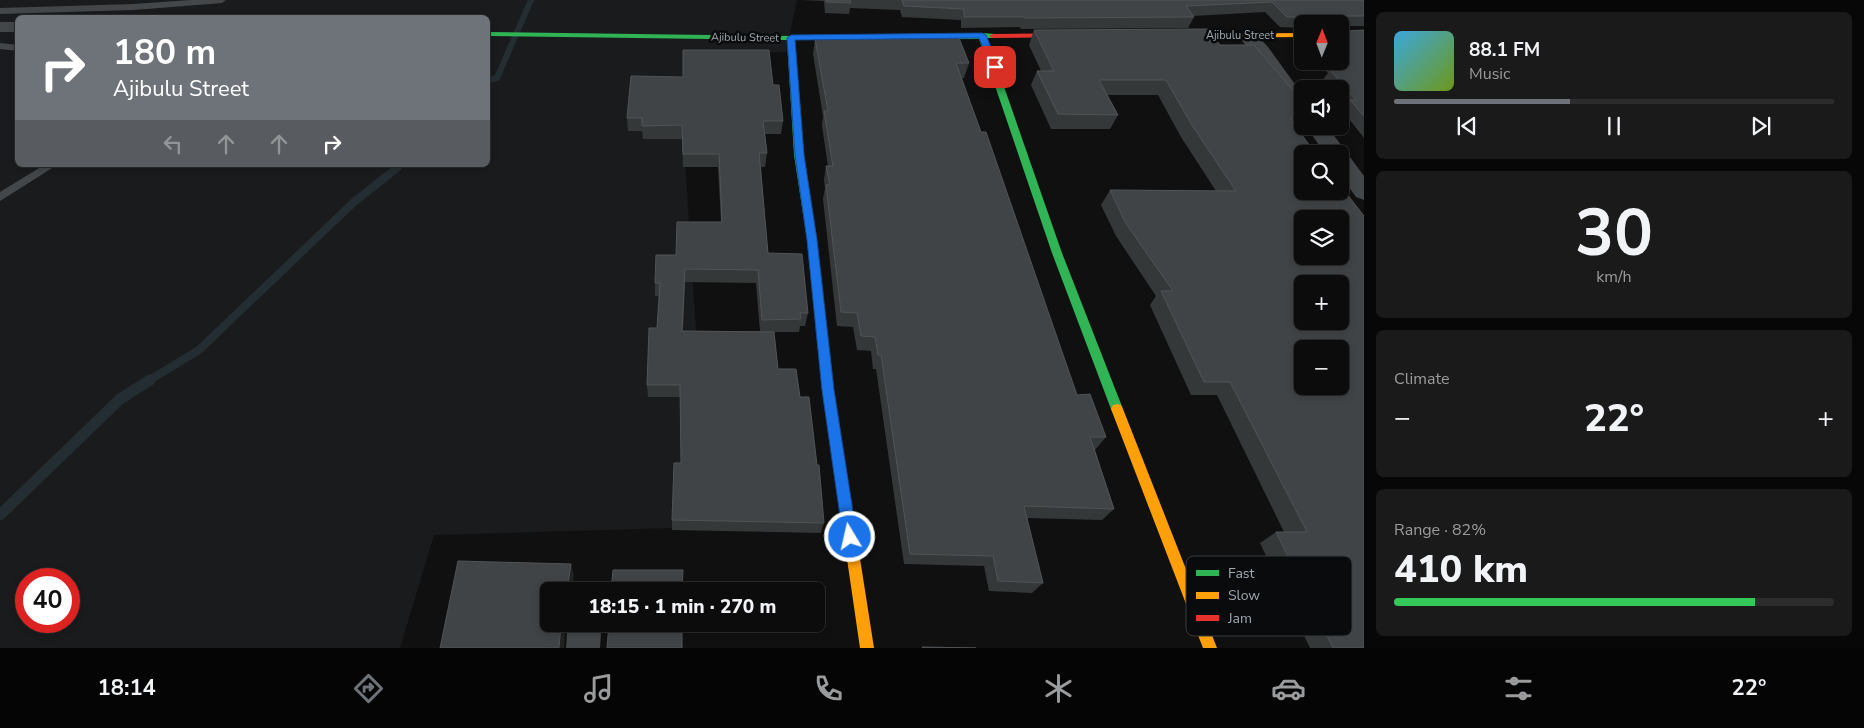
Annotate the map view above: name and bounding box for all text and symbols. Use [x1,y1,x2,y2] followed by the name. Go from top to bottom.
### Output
[1294,15,1349,70] north arrow
[1294,15,1349,395] map controls
[1206,28,1274,43] street label: Ajibulu Street
[113,29,216,76] text: 180 m
[711,29,779,46] street label: Ajibulu Street
[30,35,95,100] icon: right
[1469,37,1540,63] text: 88.1 FM
[974,46,1016,88] pin
[981,53,1009,81] icon: arrive
[1469,63,1510,85] text: Music
[113,74,249,104] text: Ajibulu Street
[1294,80,1349,135] button: sound
[1453,112,1481,140] icon: previous
[1600,112,1628,140] icon: pause
[1747,112,1775,140] icon: next
[159,130,187,158] icon: left
[212,130,240,158] icon: ahead
[265,130,293,158] icon: ahead
[318,130,346,158] icon: right
[1294,145,1349,200] button: search
[1575,189,1653,278] text: 30
[1294,210,1349,265] button: layers
[1596,266,1632,288] text: km/h
[1294,275,1349,330] button: +
[1294,340,1349,395] button: −
[1394,368,1449,390] text: Climate
[1584,393,1644,444] text: 22°
[1394,399,1411,437] text: −
[1817,399,1834,437] text: +
[823,510,875,562] position arrow
[1394,519,1486,541] text: Range · 82%
[1394,544,1528,595] text: 410 km
[1186,556,1352,636] legend
[1228,564,1254,583] text: Fast
[15,568,80,633] speed limit sign: 40
[1228,586,1260,605] text: Slow
[589,594,776,620] text: 18:15 · 1 min · 270 m
[1227,609,1252,628] text: Jam
[351,671,386,706] icon: directions
[581,671,616,706] icon: music
[811,671,846,706] icon: phone
[1041,671,1076,706] icon: climate
[1271,671,1306,706] icon: car
[1501,671,1536,706] icon: filters
[98,673,156,703] text: 18:14
[1732,673,1766,703] text: 22°

